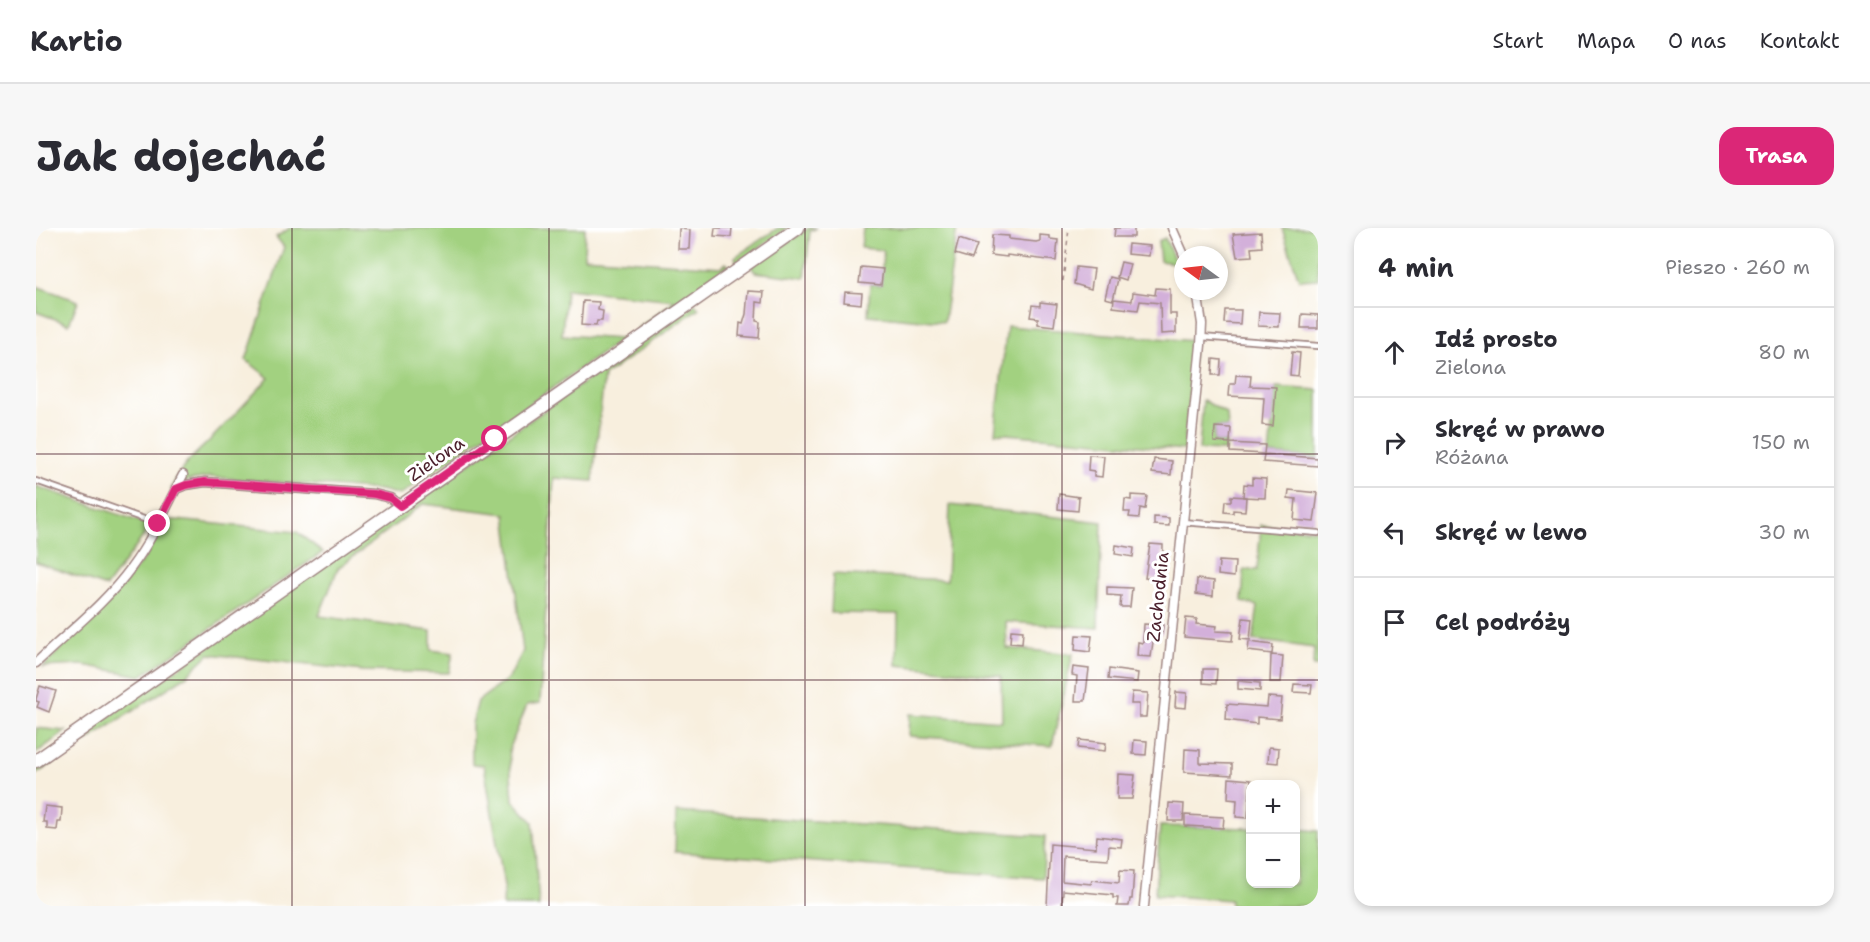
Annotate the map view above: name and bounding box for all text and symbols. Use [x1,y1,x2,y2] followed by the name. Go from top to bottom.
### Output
[30,22,123,60] text: Kartio
[1493,27,1544,55] text: Start
[1577,27,1635,55] text: Mapa
[1668,27,1727,55] text: O nas
[1760,27,1840,55] text: Kontakt
[1719,127,1834,185] button: Trasa
[36,128,326,184] text: Jak dojechać
[1174,246,1228,300] north arrow
[1378,250,1454,285] text: 4 min
[1665,254,1810,280] text: Pieszo · 260 m
[1435,325,1558,354] text: Idź prosto
[1378,336,1411,369] icon: ahead
[1758,339,1810,365] text: 80 m
[1435,354,1506,380] text: Zielona
[1435,415,1605,444] text: Skręć w prawo
[481,425,507,451] route start
[1378,426,1411,459] icon: right
[1752,429,1810,455] text: 150 m
[403,431,469,487] street label: Zielona
[1435,444,1508,470] text: Różana
[144,510,170,536] route end
[1378,516,1411,549] icon: left
[1435,518,1587,547] text: Skręć w lewo
[1758,519,1810,545] text: 30 m
[1141,551,1175,643] street label: Zachodnia
[1378,606,1411,639] icon: arrive
[1435,608,1571,637] text: Cel podróży
[1246,780,1300,888] map controls
[1246,780,1300,834] button: +
[1246,834,1300,888] button: −

